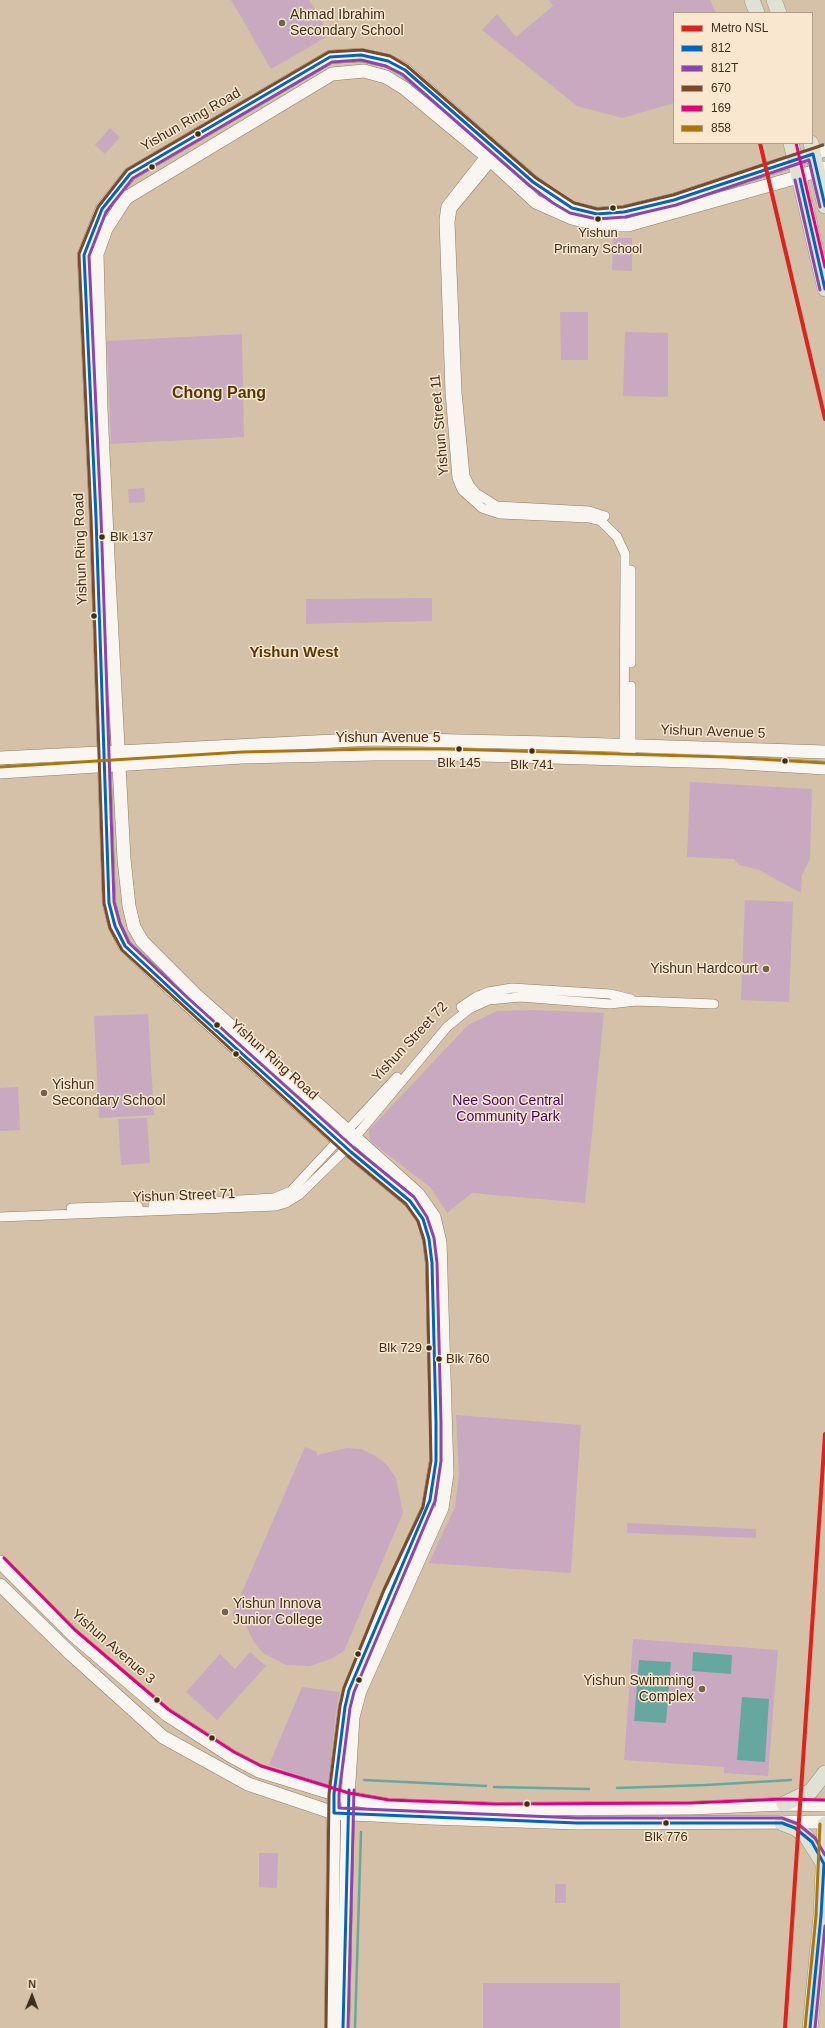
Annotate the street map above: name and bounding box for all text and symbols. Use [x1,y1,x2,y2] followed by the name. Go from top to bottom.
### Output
[290,7,404,40] place label: Ahmad Ibrahim Secondary School
[673,12,813,144] legend
[277,18,287,28] marker: Ahmad Ibrahim Secondary School
[711,21,768,35] text: Metro NSL
[711,41,731,55] text: 812
[711,61,738,75] text: 812T
[711,81,731,95] text: 670
[138,85,244,155] street label: Yishun Ring Road
[711,101,731,115] text: 169
[711,121,731,135] text: 858
[193,129,203,139] unlabelled marker
[147,162,157,172] unlabelled marker
[608,203,618,213] unlabelled marker
[593,214,603,224] marker: Yishun Primary School
[554,225,642,256] place label: Yishun Primary School
[427,373,453,477] street label: Yishun Street 11
[172,384,266,404] district label: Chong Pang
[71,493,91,605] street label: Yishun Ring Road
[110,529,153,545] place label: Blk 137
[97,532,107,542] marker: Blk 137
[89,611,99,621] unlabelled marker
[249,644,339,662] district label: Yishun West
[660,722,766,742] street label: Yishun Avenue 5
[335,730,441,746] street label: Yishun Avenue 5
[454,744,464,754] marker: Blk 145
[527,746,537,756] marker: Blk 741
[437,755,481,771] place label: Blk 145
[780,756,790,766] unlabelled marker
[510,757,554,773] place label: Blk 741
[650,961,758,977] place label: Yishun Hardcourt
[761,964,771,974] marker: Yishun Hardcourt
[369,999,451,1085] street label: Yishun Street 72
[227,1016,321,1104] street label: Yishun Ring Road
[212,1020,222,1030] unlabelled marker
[231,1049,241,1059] unlabelled marker
[52,1077,166,1110] place label: Yishun Secondary School
[39,1088,49,1098] marker: Yishun Secondary School
[452,1093,564,1126] park label: Nee Soon Central Community Park
[132,1186,236,1206] street label: Yishun Street 71
[379,1340,422,1356] place label: Blk 729
[424,1343,434,1353] marker: Blk 729
[446,1351,489,1367] place label: Blk 760
[434,1354,444,1364] marker: Blk 760
[233,1596,322,1628] place label: Yishun Innova Junior College
[68,1606,158,1688] street label: Yishun Avenue 3
[220,1607,230,1617] marker: Yishun Innova Junior College
[353,1649,363,1659] unlabelled marker
[583,1673,694,1706] place label: Yishun Swimming Complex
[354,1675,364,1685] unlabelled marker
[697,1684,707,1694] marker: Yishun Swimming Complex
[152,1695,162,1705] unlabelled marker
[207,1733,217,1743] unlabelled marker
[522,1799,532,1809] unlabelled marker
[661,1818,671,1828] marker: Blk 776
[644,1829,688,1845] place label: Blk 776
[12,1976,52,2016] north arrow
[28,1978,36,1990] text: N

